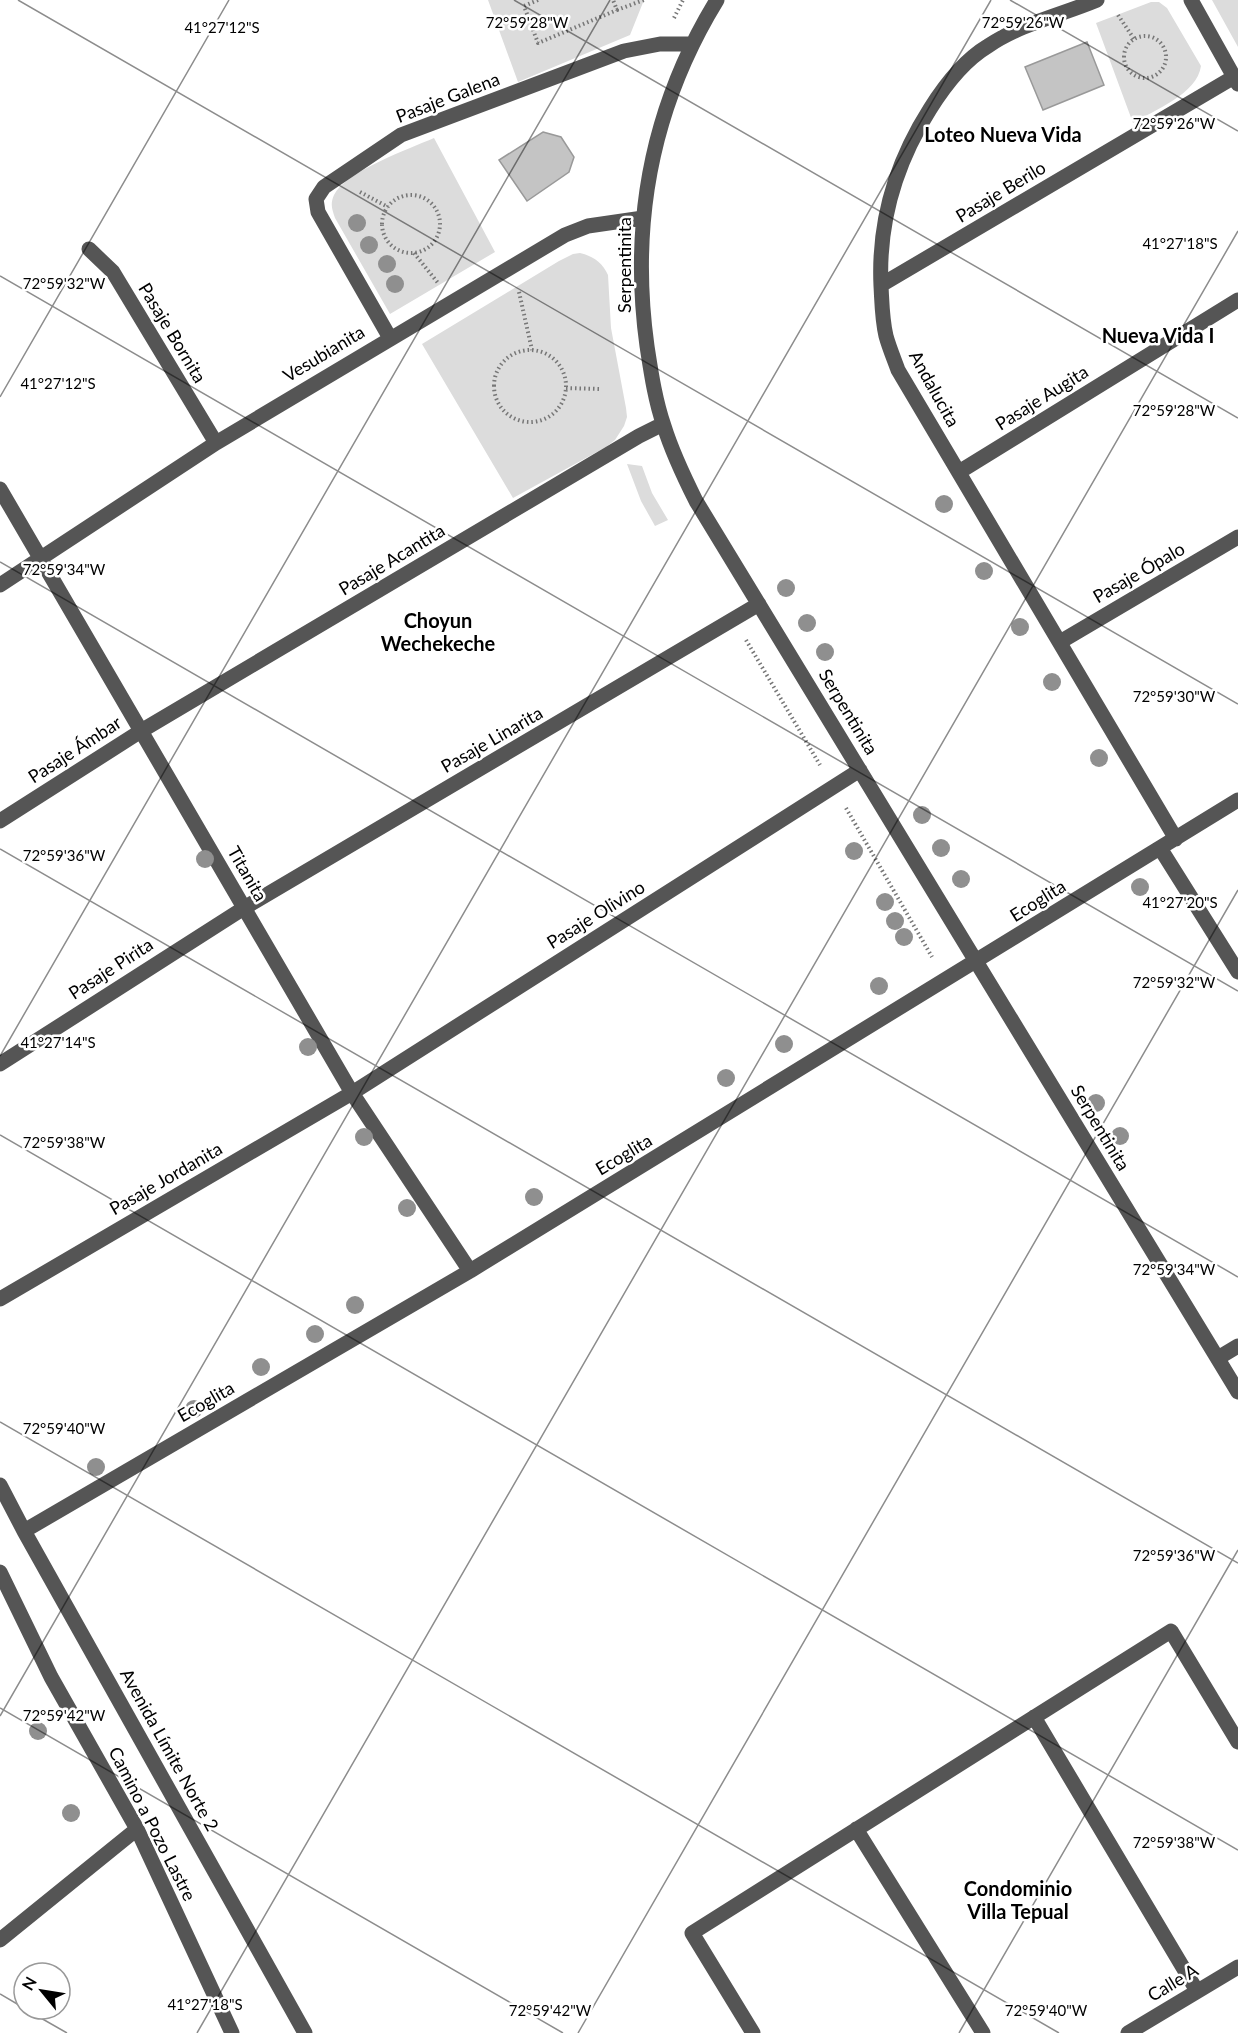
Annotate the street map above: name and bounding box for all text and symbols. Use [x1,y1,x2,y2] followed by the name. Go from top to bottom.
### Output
[486,13,569,31] text: 72°59'28"W
[982,13,1065,31] text: 72°59'26"W
[184,18,260,36] text: 41°27'12"S
[393,67,503,127] street label: Pasaje Galena
[1133,114,1216,132] text: 72°59'26"W
[924,122,1082,146] district label: Loteo Nueva Vida
[952,156,1049,227] street label: Pasaje Berilo
[613,217,635,313] street label: Serpentinita
[1142,234,1218,252] text: 41°27'18"S
[23,274,106,292] text: 72°59'32"W
[134,279,211,386] street label: Pasaje Bornita
[279,320,368,386] street label: Vesubianita
[1102,323,1214,347] district label: Nueva Vida I
[905,347,965,431] street label: Andalucita
[991,360,1092,434] street label: Pasaje Augita
[20,374,96,392] text: 41°27'12"S
[1133,401,1216,419] text: 72°59'28"W
[334,519,449,599] street label: Pasaje Acantita
[1089,537,1188,607] street label: Pasaje Ópalo
[23,560,106,578] text: 72°59'34"W
[381,608,496,655] district label: Choyun Wechekeche
[815,665,883,758] street label: Serpentinita
[1133,687,1216,705] text: 72°59'30"W
[437,701,546,777] street label: Pasaje Linarita
[24,711,126,787] street label: Pasaje Ámbar
[223,842,272,905] street label: Titanita
[23,846,106,864] text: 72°59'36"W
[1005,874,1070,926] street label: Ecoglita
[542,875,648,953] street label: Pasaje Olivino
[1142,893,1218,911] text: 41°27'20"S
[64,933,157,1004] street label: Pasaje Pirita
[1133,973,1216,991] text: 72°59'32"W
[20,1033,96,1051] text: 41°27'14"S
[1067,1081,1135,1174] street label: Serpentinita
[591,1129,656,1180] street label: Ecoglita
[23,1133,106,1151] text: 72°59'38"W
[105,1137,226,1219] street label: Pasaje Jordanita
[1133,1260,1216,1278] text: 72°59'34"W
[173,1376,238,1426] street label: Ecoglita
[23,1419,106,1437] text: 72°59'40"W
[1133,1546,1216,1564] text: 72°59'36"W
[116,1664,224,1835] street label: Avenida Límite Norte 2
[23,1706,106,1724] text: 72°59'42"W
[105,1743,201,1904] street label: Camino a Pozo Lastre
[1133,1833,1216,1851] text: 72°59'38"W
[964,1876,1072,1923] district label: Condominio Villa Tepual
[1143,1958,1202,2006] street label: Calle A
[12,1961,72,2021] north arrow
[17,1973,40,1993] text: N
[167,1995,243,2013] text: 41°27'18"S
[509,2001,592,2019] text: 72°59'42"W
[1005,2001,1088,2019] text: 72°59'40"W

